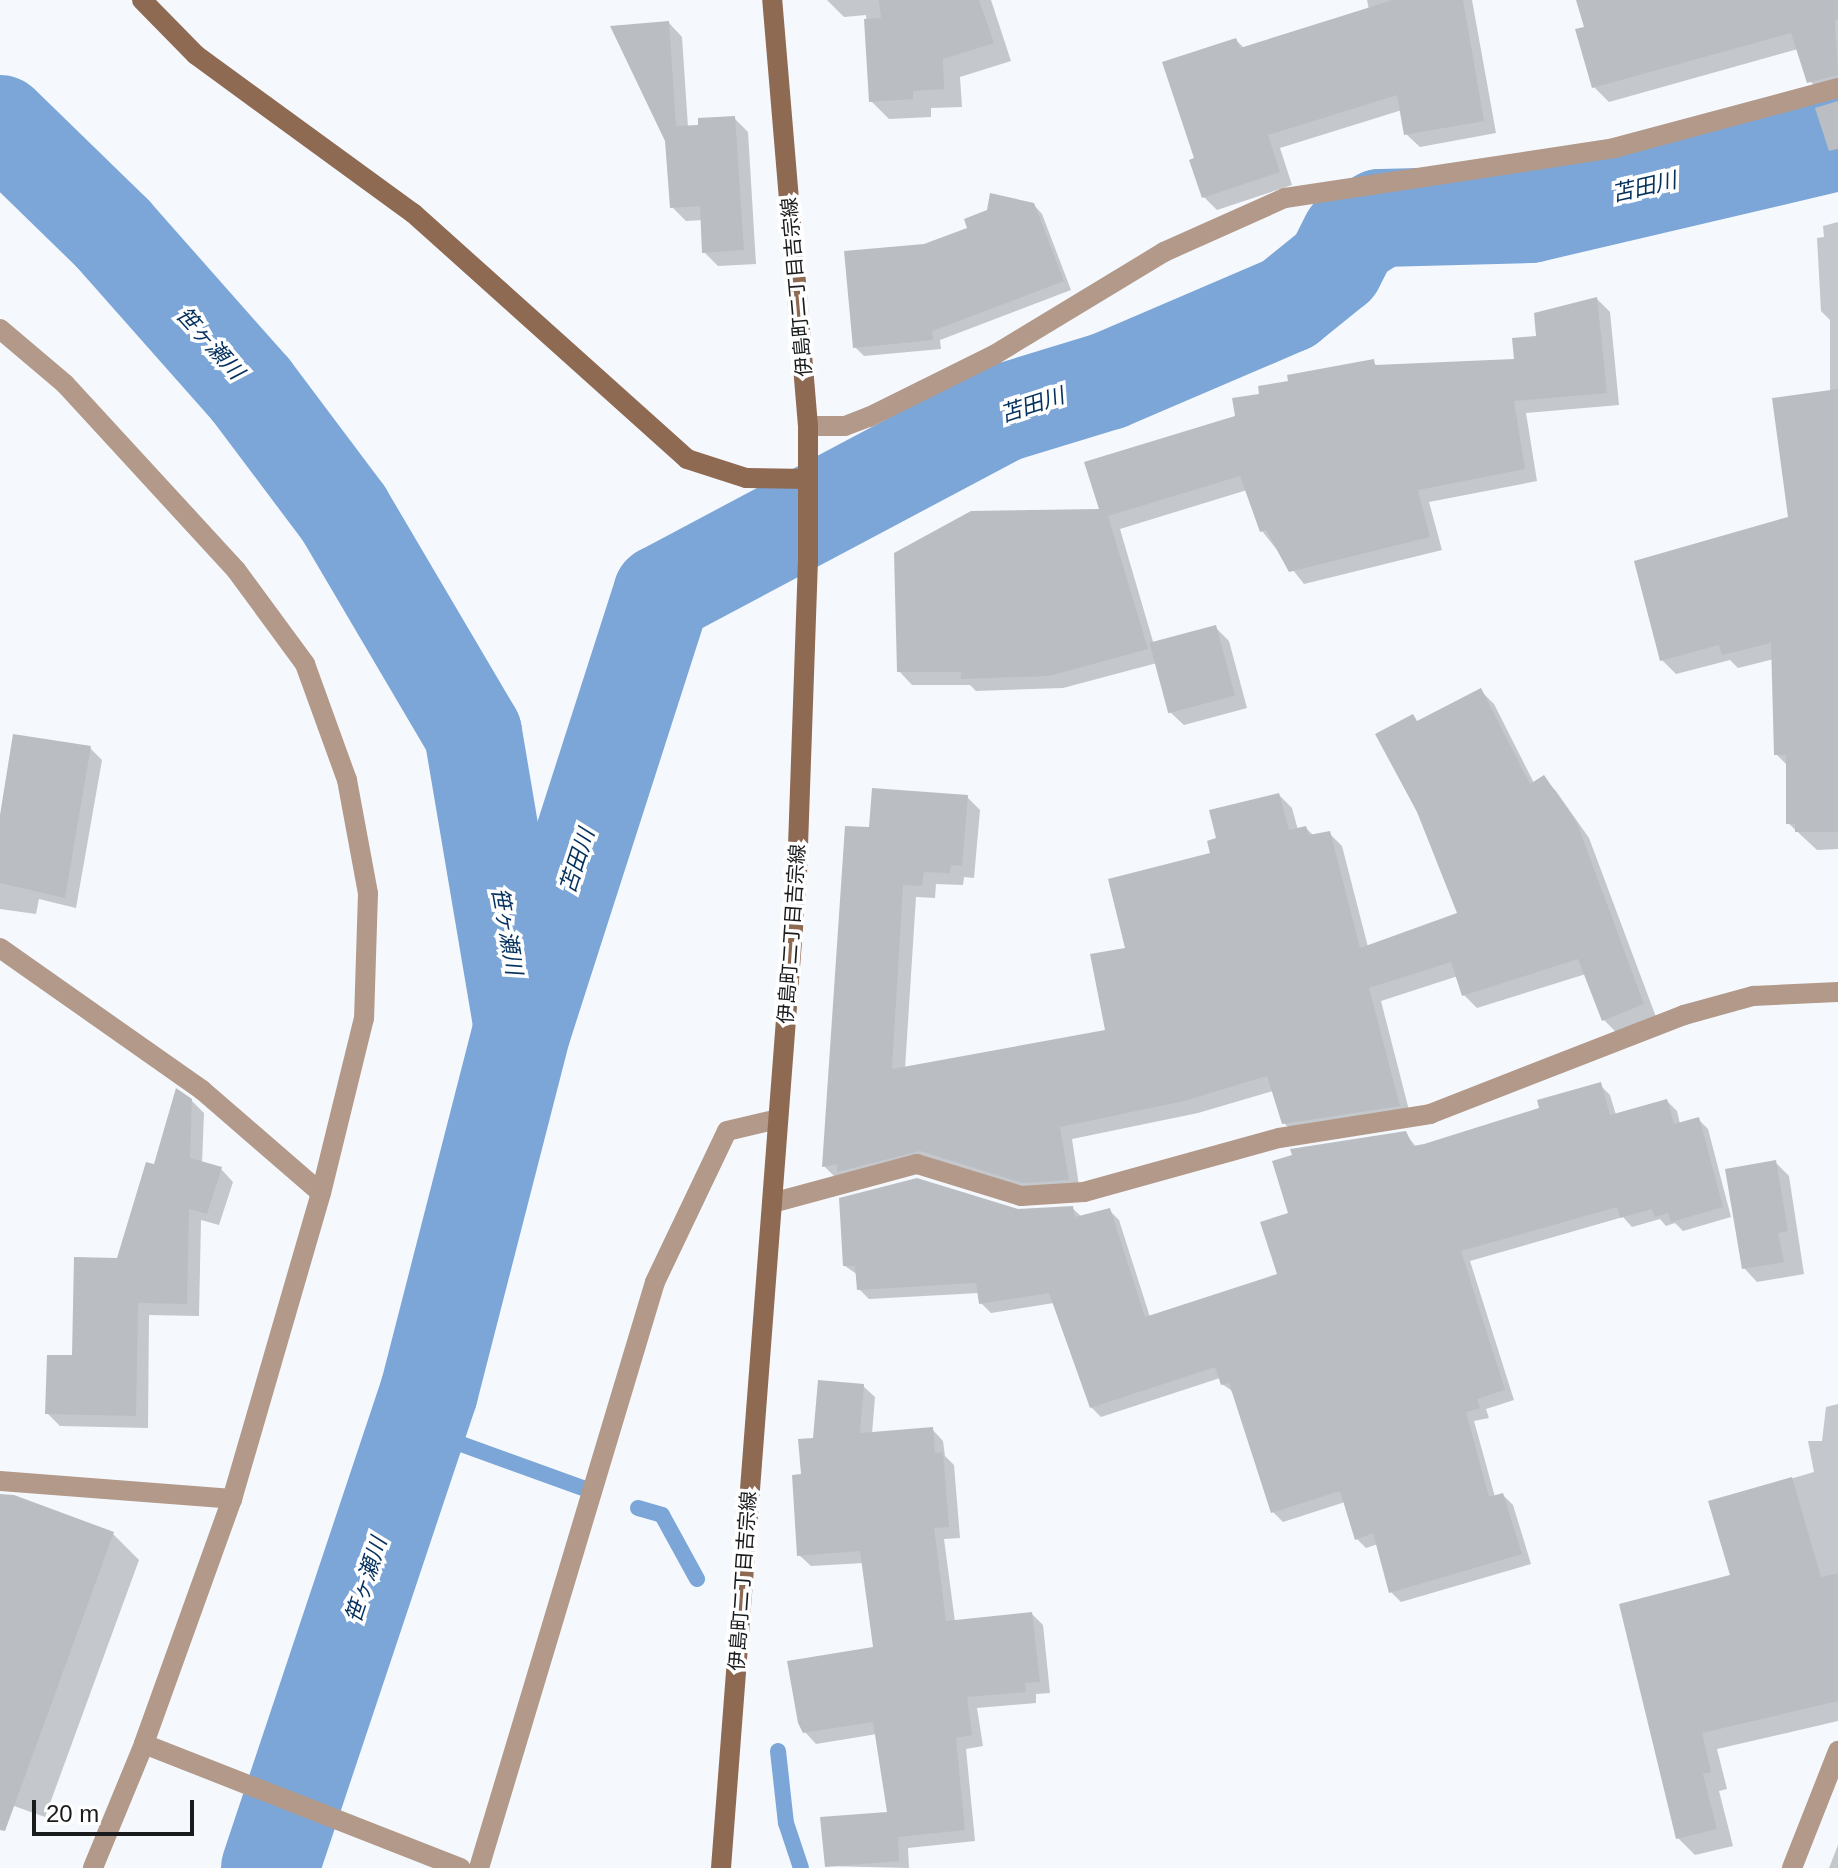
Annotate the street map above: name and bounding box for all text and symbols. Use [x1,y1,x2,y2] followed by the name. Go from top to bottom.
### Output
[1609,167,1679,207] water label: 苫田川
[777,196,817,378] street label: 伊島町二丁目吉宗線
[171,301,249,385] water label: 笹ヶ瀬川
[997,382,1067,428] water label: 苫田川
[554,826,600,896] water label: 苫田川
[774,843,810,1025] street label: 伊島町二丁目吉宗線
[486,885,528,977] water label: 笹ヶ瀬川
[725,1490,761,1672] street label: 伊島町二丁目吉宗線
[340,1534,392,1626] water label: 笹ヶ瀬川
[36,1784,198,1834] scale bar
[46,1800,99,1827] text: 20 m

